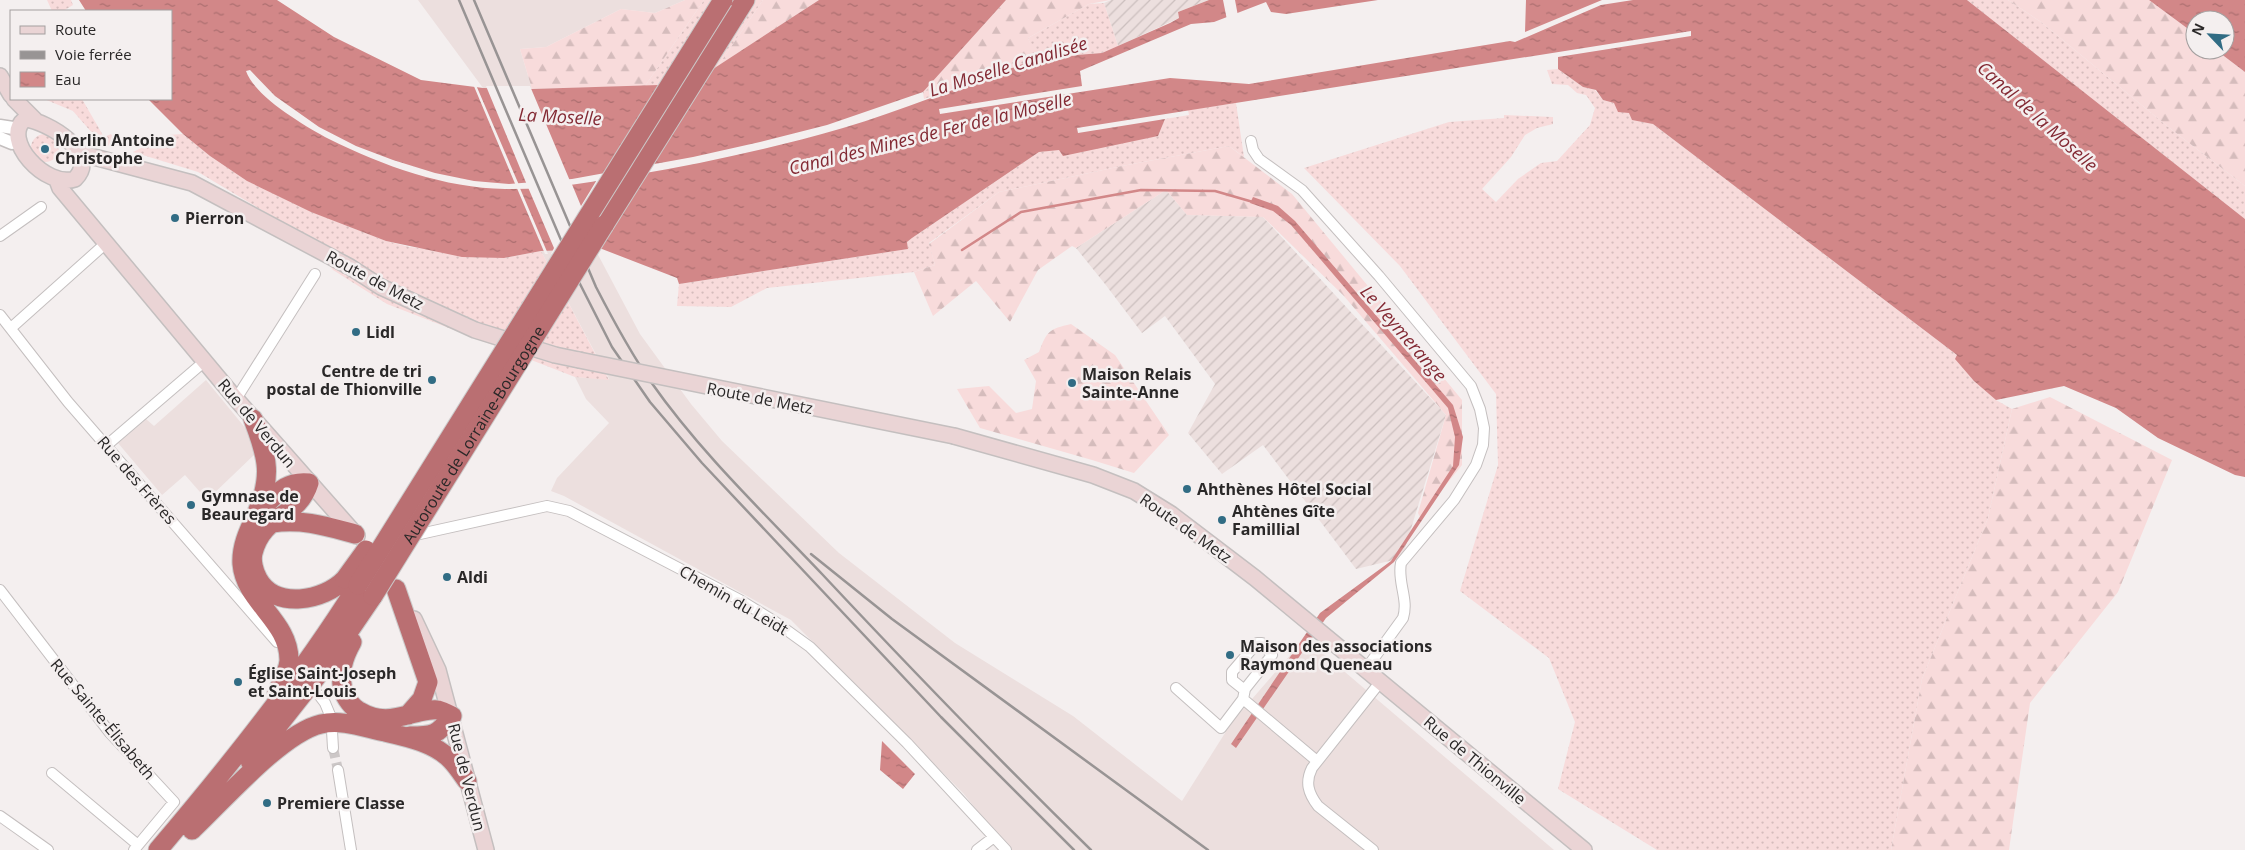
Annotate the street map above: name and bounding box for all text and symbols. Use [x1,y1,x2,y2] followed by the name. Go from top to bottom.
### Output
[10,10,172,100] legend
[2185,10,2235,60] north arrow
[55,19,96,39] text: Route
[2187,20,2209,38] text: N
[926,31,1090,101] water label: La Moselle Canalisée
[55,44,132,64] text: Voie ferrée
[1973,56,2103,176] water label: Canal de la Moselle
[55,69,81,89] text: Eau
[786,86,1074,180] water label: Canal des Mines de Fer de la Moselle
[518,102,602,130] water label: La Moselle
[55,129,175,169] place label: Merlin Antoine Christophe
[39,143,51,155] marker: Merlin Antoine Christophe
[185,207,244,229] place label: Pierron
[169,212,181,224] marker: Pierron
[322,245,428,315] street label: Route de Metz
[1356,280,1452,386] water label: Le Veymerange
[366,321,395,343] place label: Lidl
[397,321,550,548] street label: Autoroute de Lorraine-Bourgogne
[350,326,362,338] marker: Lidl
[266,360,422,400] place label: Centre de tri postal de Thionville
[1082,363,1192,403] place label: Maison Relais Sainte-Anne
[213,374,301,472] street label: Rue de Verdun
[426,374,438,386] marker: Centre de tri postal de Thionville
[705,377,815,419] street label: Route de Metz
[1066,377,1078,389] marker: Maison Relais Sainte-Anne
[93,431,181,529] street label: Rue des Frères
[1197,478,1372,500] place label: Ahthènes Hôtel Social
[1181,483,1193,495] marker: Ahthènes Hôtel Social
[201,485,299,525] place label: Gymnase de Beauregard
[1136,488,1236,568] street label: Route de Metz
[185,499,197,511] marker: Gymnase de Beauregard
[1232,500,1335,540] place label: Ahtènes Gîte Famillial
[1216,514,1228,526] marker: Ahtènes Gîte Famillial
[676,560,793,640] street label: Chemin du Leidt
[457,566,488,588] place label: Aldi
[441,571,453,583] marker: Aldi
[1240,635,1432,675] place label: Maison des associations Raymond Queneau
[1224,649,1236,661] marker: Maison des associations Raymond Queneau
[46,654,160,784] street label: Rue Sainte-Élisabeth
[248,662,397,702] place label: Église Saint-Joseph et Saint-Louis
[232,676,244,688] marker: Église Saint-Joseph et Saint-Louis
[1419,711,1531,809] street label: Rue de Thionville
[443,721,491,833] street label: Rue de Verdun
[277,792,405,814] place label: Premiere Classe
[261,797,273,809] marker: Premiere Classe

